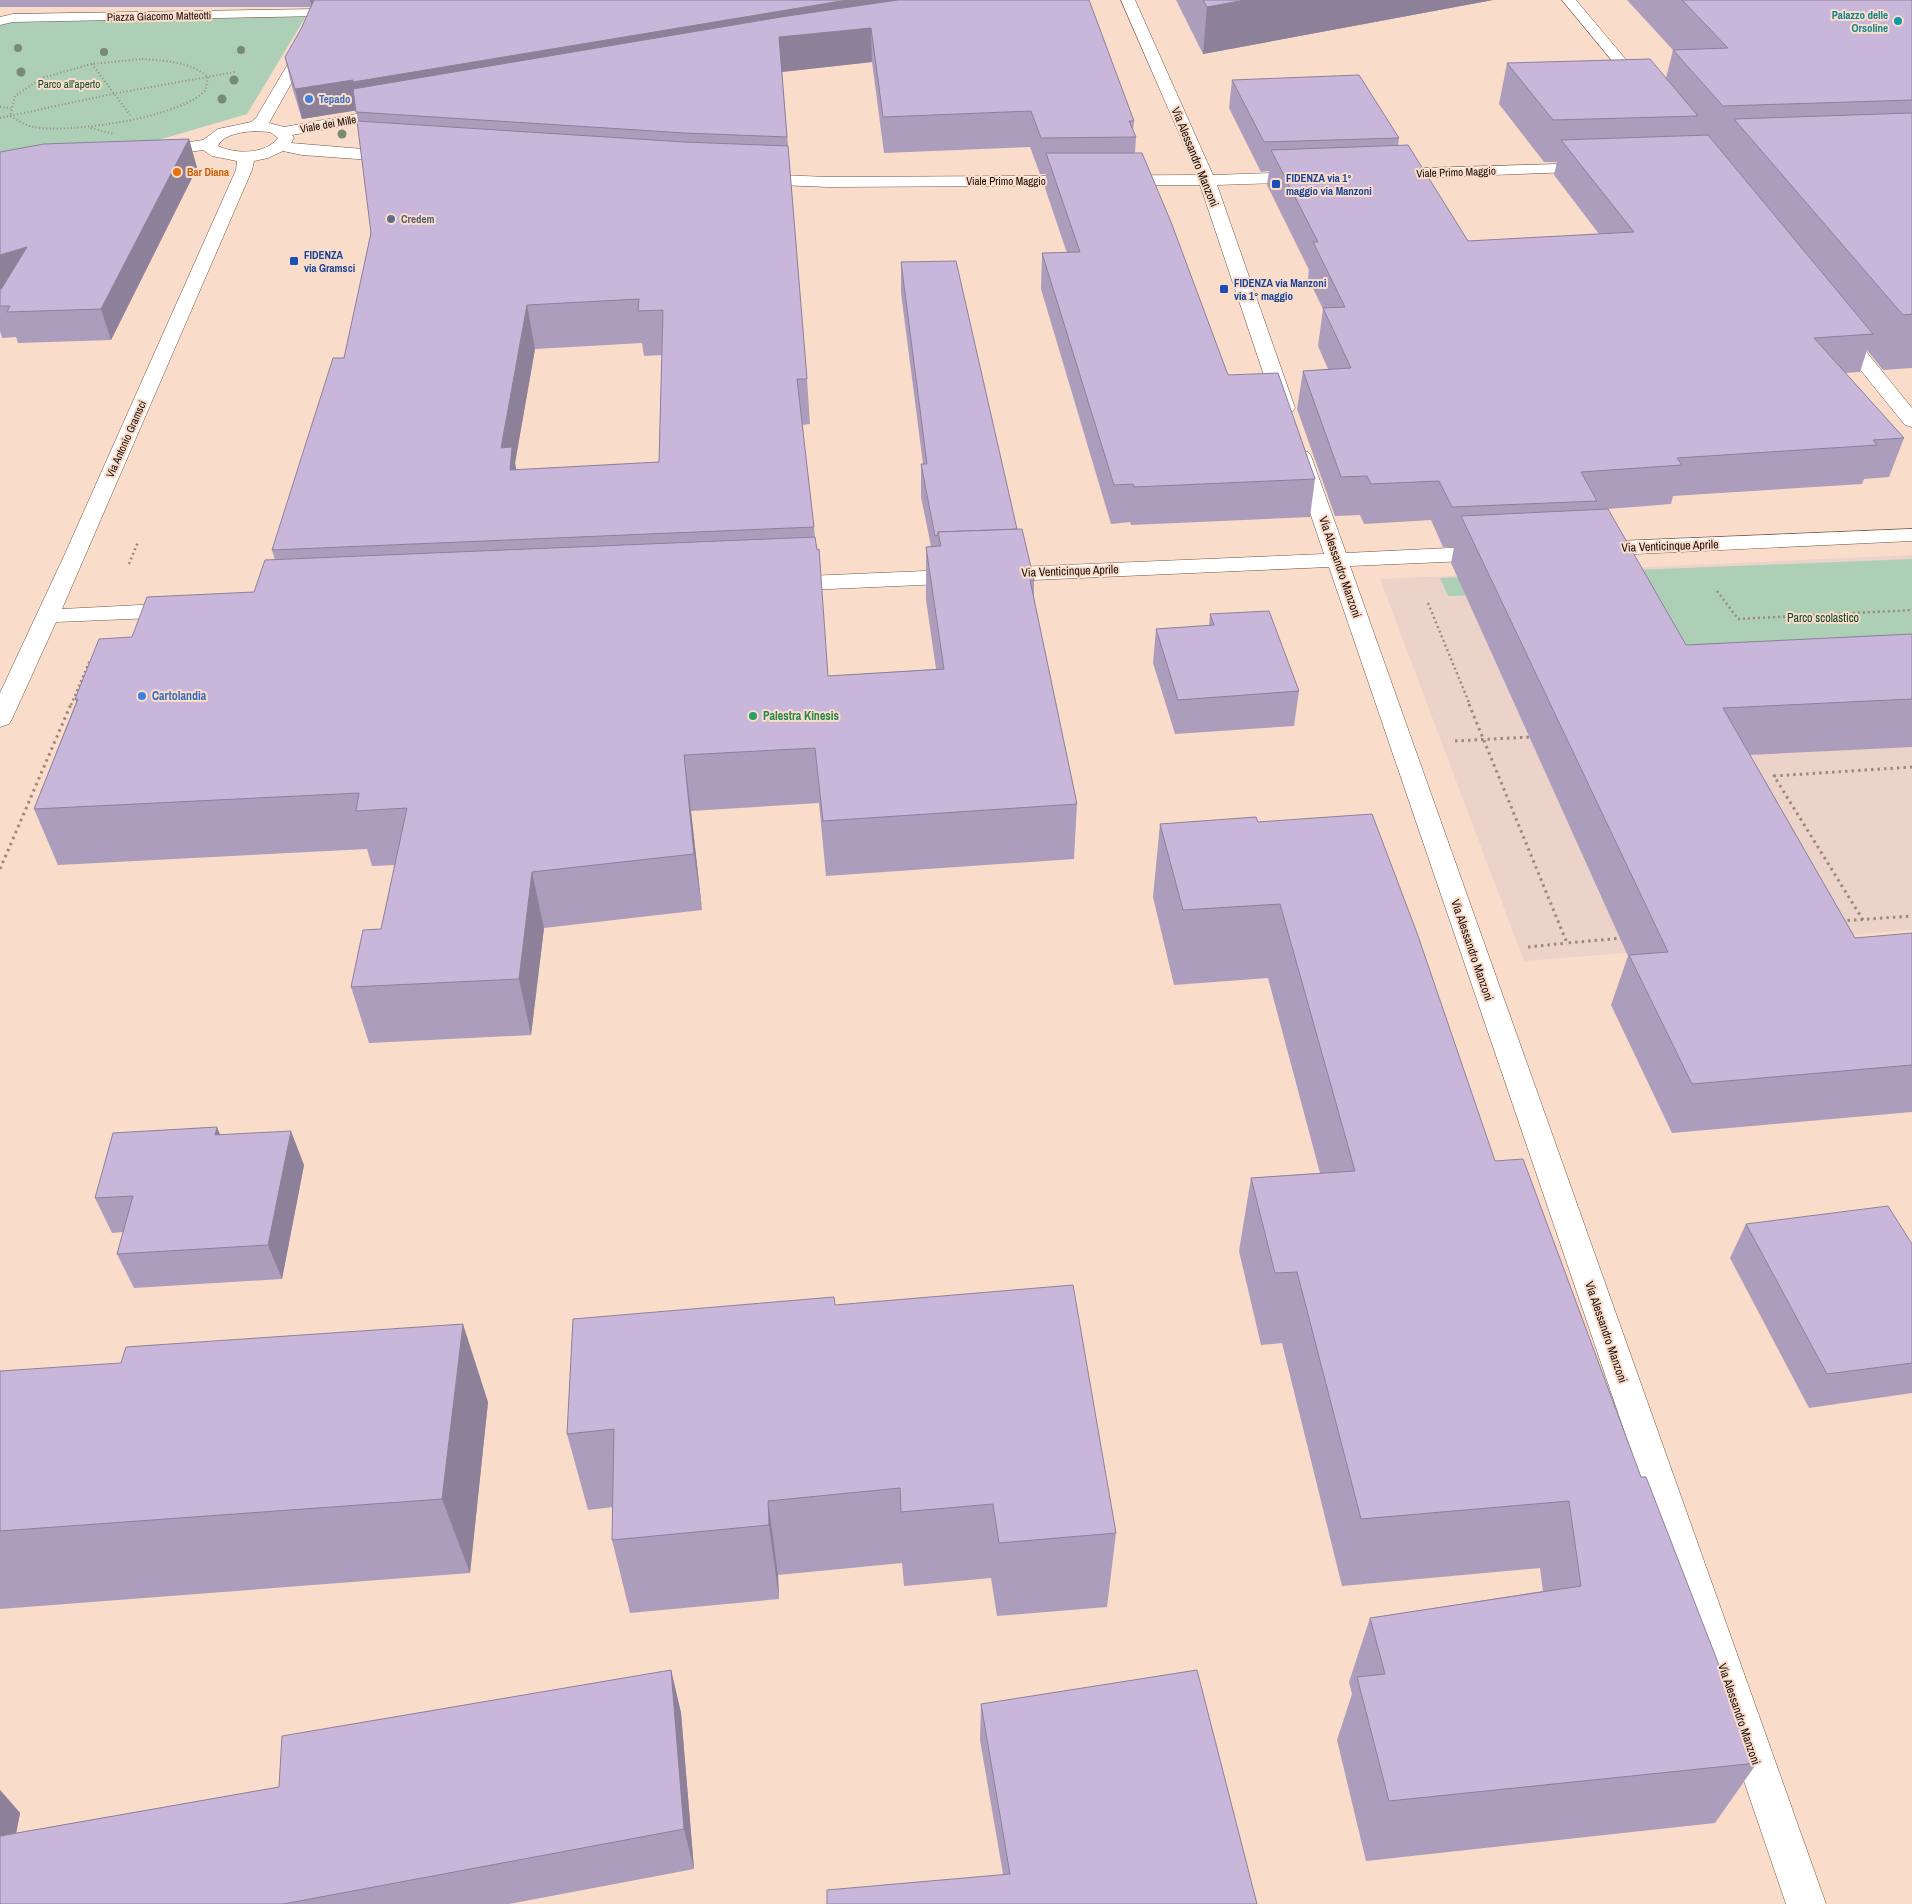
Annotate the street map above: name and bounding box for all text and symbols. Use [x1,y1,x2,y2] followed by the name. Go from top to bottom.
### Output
[107,8,211,24] street label: Piazza Giacomo Matteotti
[1832,8,1888,35] place label: Palazzo delle Orsoline
[1892,15,1904,27] marker: Palazzo delle Orsoline
[38,77,100,91] park label: Parco all'aperto
[319,92,351,106] place label: Tepado
[303,93,315,105] marker: Tepado
[1168,105,1222,209] street label: Via Alessandro Manzoni
[299,112,357,136] street label: Viale dei Mille
[1416,164,1496,180] street label: Viale Primo Maggio
[187,165,229,179] place label: Bar Diana
[171,166,183,178] marker: Bar Diana
[1286,171,1372,198] place label: FIDENZA via 1° maggio via Manzoni
[966,174,1046,188] street label: Viale Primo Maggio
[1270,178,1282,190] marker: FIDENZA via 1° maggio via Manzoni
[401,212,435,226] place label: Credem
[385,213,397,225] marker: Credem
[304,248,355,275] place label: FIDENZA via Gramsci
[288,255,300,267] marker: FIDENZA via Gramsci
[1234,276,1326,303] place label: FIDENZA via Manzoni via 1° maggio
[1218,283,1230,295] marker: FIDENZA via Manzoni via 1° maggio
[103,398,149,480] street label: Via Antonio Gramsci
[1315,514,1365,620] street label: Via Alessandro Manzoni
[1621,536,1719,556] street label: Via Venticinque Aprile
[1021,561,1119,581] street label: Via Venticinque Aprile
[1787,610,1859,626] park label: Parco scolastico
[152,688,207,704] place label: Cartolandia
[136,690,148,702] marker: Cartolandia
[763,708,840,724] place label: Palestra Kinesis
[747,710,759,722] marker: Palestra Kinesis
[1447,897,1497,1003] street label: Via Alessandro Manzoni
[1581,1279,1631,1385] street label: Via Alessandro Manzoni
[1714,1661,1764,1767] street label: Via Alessandro Manzoni

